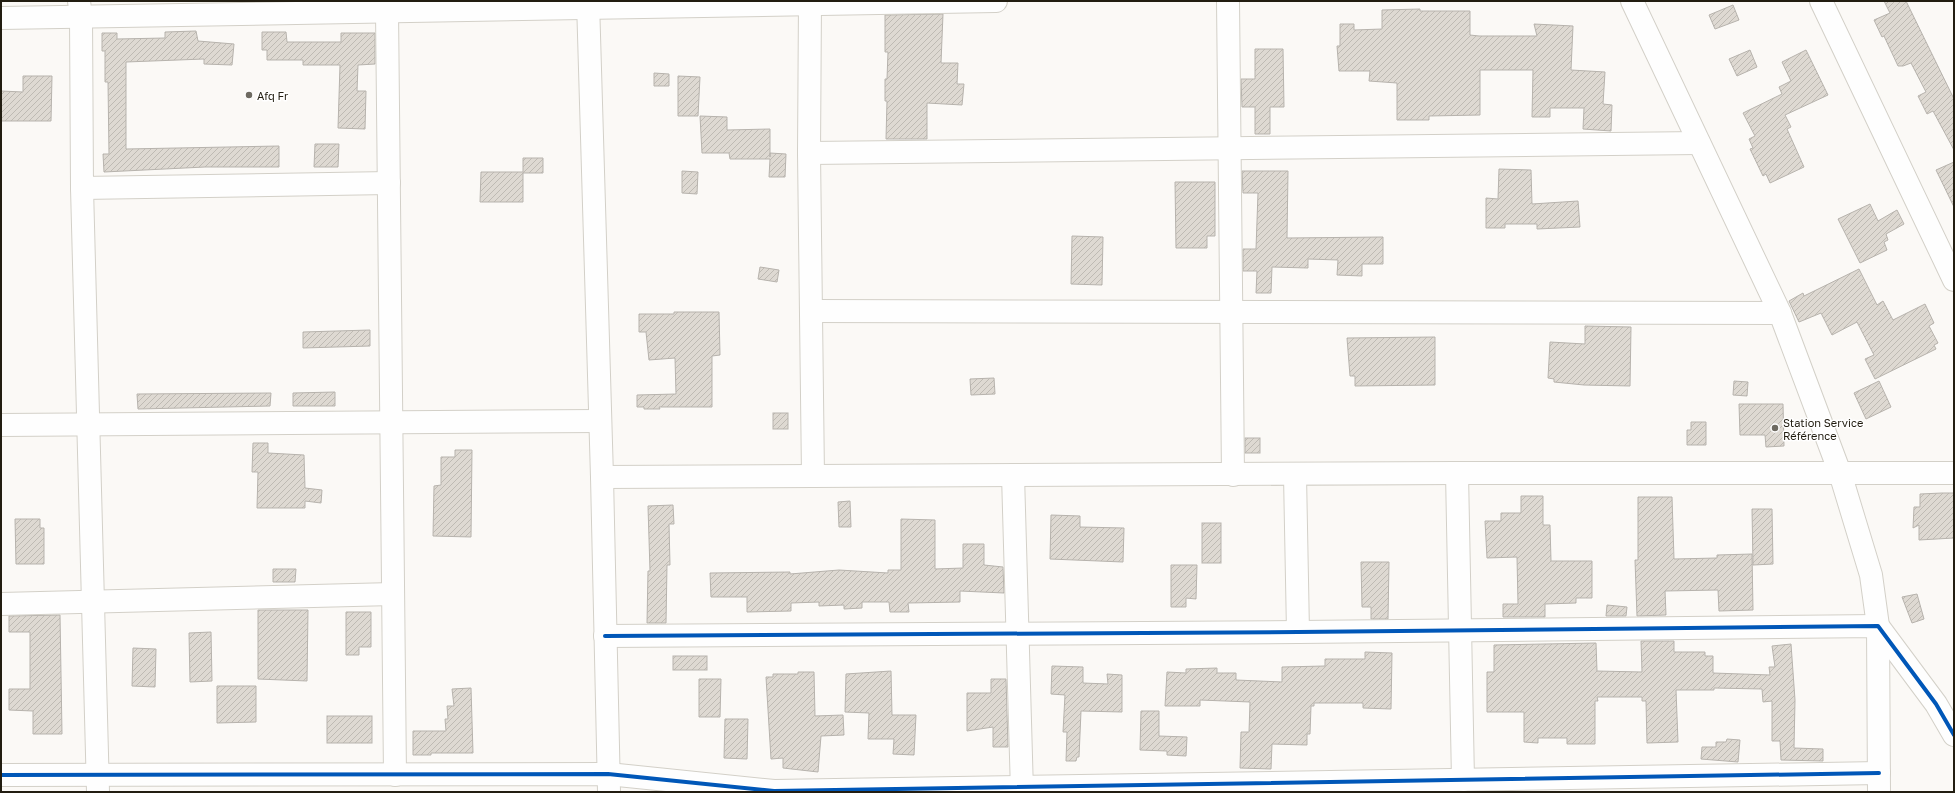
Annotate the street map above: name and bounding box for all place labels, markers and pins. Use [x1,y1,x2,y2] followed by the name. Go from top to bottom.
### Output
[257,89,289,102] place label: Afq Fr
[244,90,254,100] marker: Afq Fr
[1783,416,1863,442] place label: Station Service Référence
[1770,423,1780,433] marker: Station Service Référence

